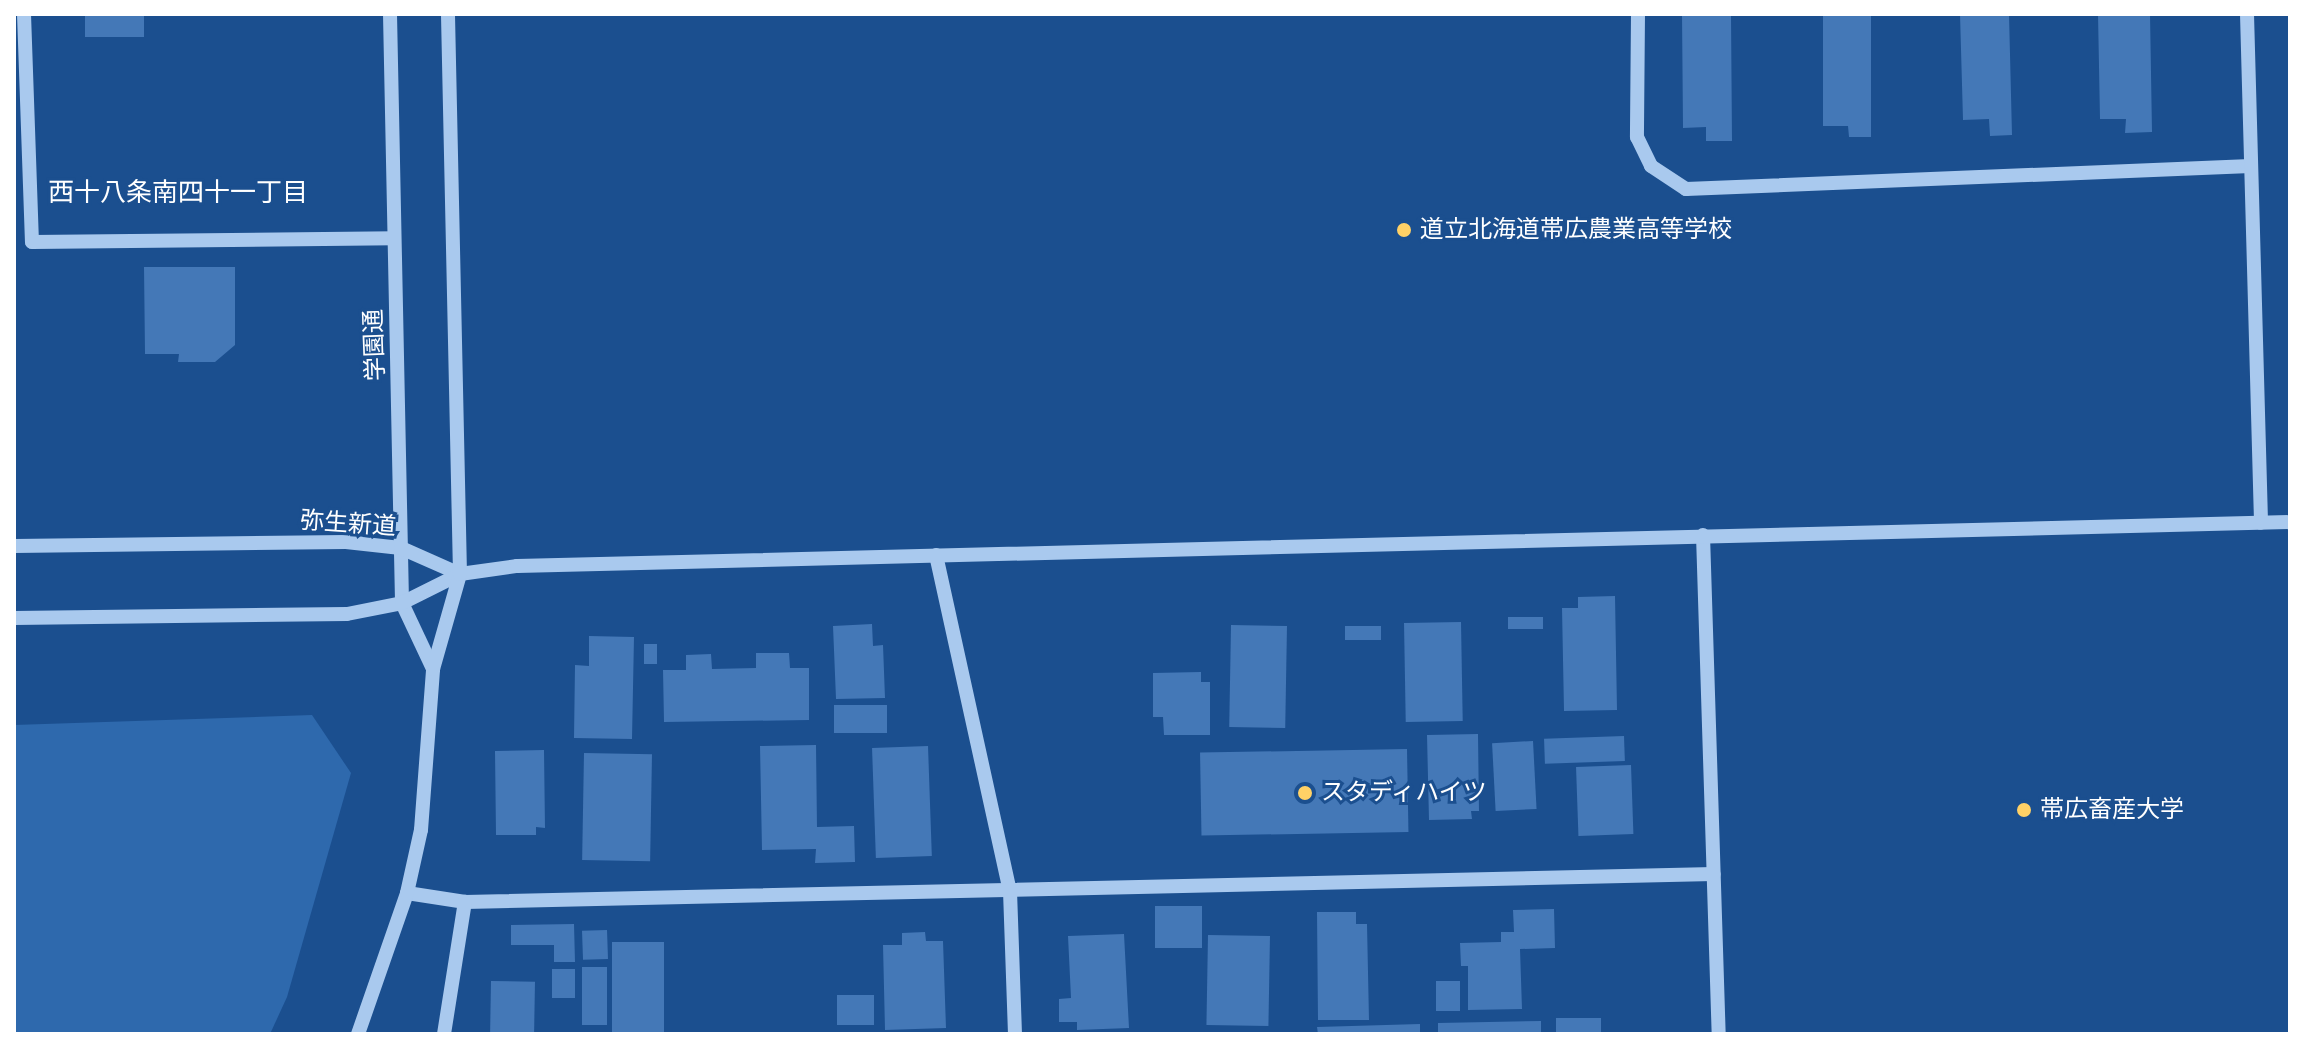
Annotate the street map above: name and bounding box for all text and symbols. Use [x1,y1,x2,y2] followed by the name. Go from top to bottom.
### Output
[48,178,308,210] district label: 西十八条南四十一丁目
[1420,216,1732,244] place label: 道立北海道帯広農業高等学校
[1395,221,1413,239] marker: 道立北海道帯広農業高等学校
[359,309,391,381] street label: 学園通
[299,506,397,542] street label: 弥生新道
[1321,779,1489,807] place label: スタディハイツ
[1296,784,1314,802] marker: スタディハイツ
[2040,796,2184,824] place label: 帯広畜産大学
[2015,801,2033,819] marker: 帯広畜産大学

